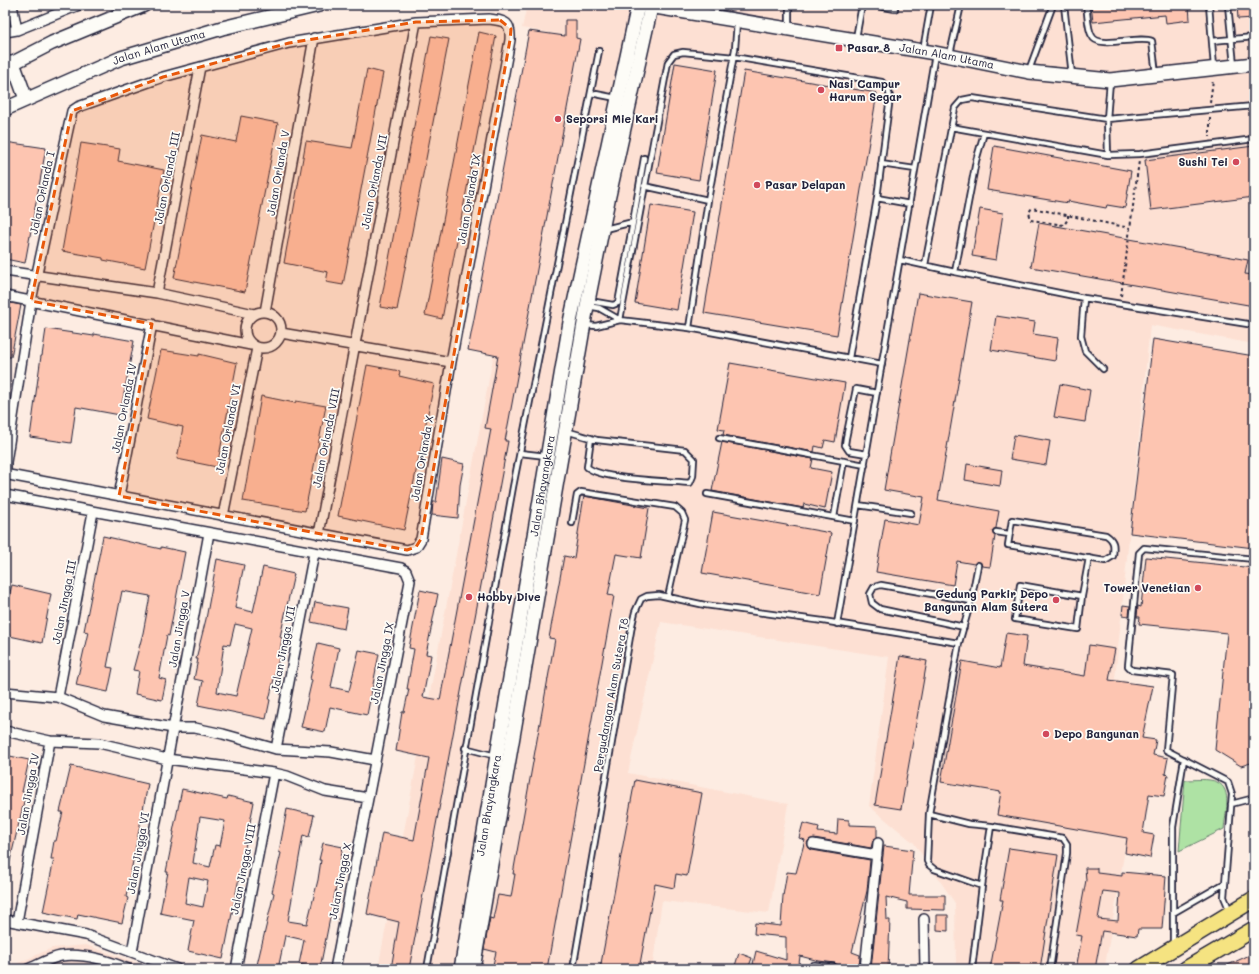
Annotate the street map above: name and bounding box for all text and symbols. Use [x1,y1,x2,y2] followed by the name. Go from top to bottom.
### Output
[110,25,207,68] street label: Jalan Alam Utama
[898,39,996,72] street label: Jalan Alam Utama
[847,40,890,55] place label: Pasar 8
[834,43,844,53] marker: Pasar 8
[829,76,902,104] place label: Nasi Campur Harum Segar
[816,85,826,95] marker: Nasi Campur Harum Segar
[566,111,659,126] place label: Seporsi Mie Kari
[553,114,563,124] marker: Seporsi Mie Kari
[263,129,292,217] street label: Jalan Orlanda V
[150,130,183,225] street label: Jalan Orlanda III
[357,133,390,231] street label: Jalan Orlanda VII
[25,150,58,236] street label: Jalan Orlanda I
[453,153,484,245] street label: Jalan Orlanda IX
[1178,154,1228,169] place label: Sushi Tei
[1231,157,1241,167] marker: Sushi Tei
[765,177,845,192] place label: Pasar Delapan
[752,180,762,190] marker: Pasar Delapan
[107,362,140,454] street label: Jalan Orlanda IV
[211,382,244,475] street label: Jalan Orlanda VI
[309,387,343,489] street label: Jalan Orlanda VIII
[407,414,436,502] street label: Jalan Orlanda X
[526,434,558,537] street label: Jalan Bhayangkara
[48,558,79,645] street label: Jalan Jingga III
[1104,580,1190,595] place label: Tower Venetian
[1193,583,1203,593] marker: Tower Venetian
[924,586,1048,614] place label: Gedung Parkir Depo Bangunan Alam Sutera
[164,589,193,669] street label: Jalan Jingga V
[477,589,541,604] place label: Hobby Dive
[464,592,474,602] marker: Hobby Dive
[1051,595,1061,605] marker: Gedung Parkir Depo Bangunan Alam Sutera
[267,604,298,693] street label: Jalan Jingga VII
[590,616,632,773] street label: Pergudangan Alam Sutera T8
[366,621,397,705] street label: Jalan Jingga IX
[1054,726,1139,741] place label: Depo Bangunan
[1041,729,1051,739] marker: Depo Bangunan
[13,752,42,836] street label: Jalan Jingga IV
[472,753,504,857] street label: Jalan Bhayangkara
[123,811,152,895] street label: Jalan Jingga VI
[226,822,259,916] street label: Jalan Jingga VIII
[325,841,354,921] street label: Jalan Jingga X

